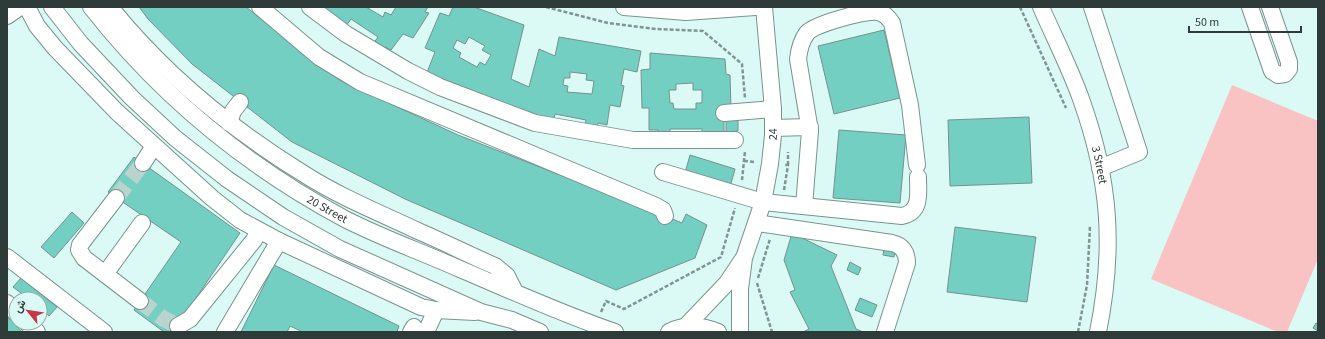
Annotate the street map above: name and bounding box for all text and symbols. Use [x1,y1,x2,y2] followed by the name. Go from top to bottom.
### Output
[1189,8,1301,34] scale bar
[1195,14,1219,31] text: 50 m
[765,128,782,141] street label: 24
[1087,144,1111,185] street label: 3 Street
[303,191,351,228] street label: 20 Street
[8,291,48,331] north arrow
[10,297,30,316] text: ش

